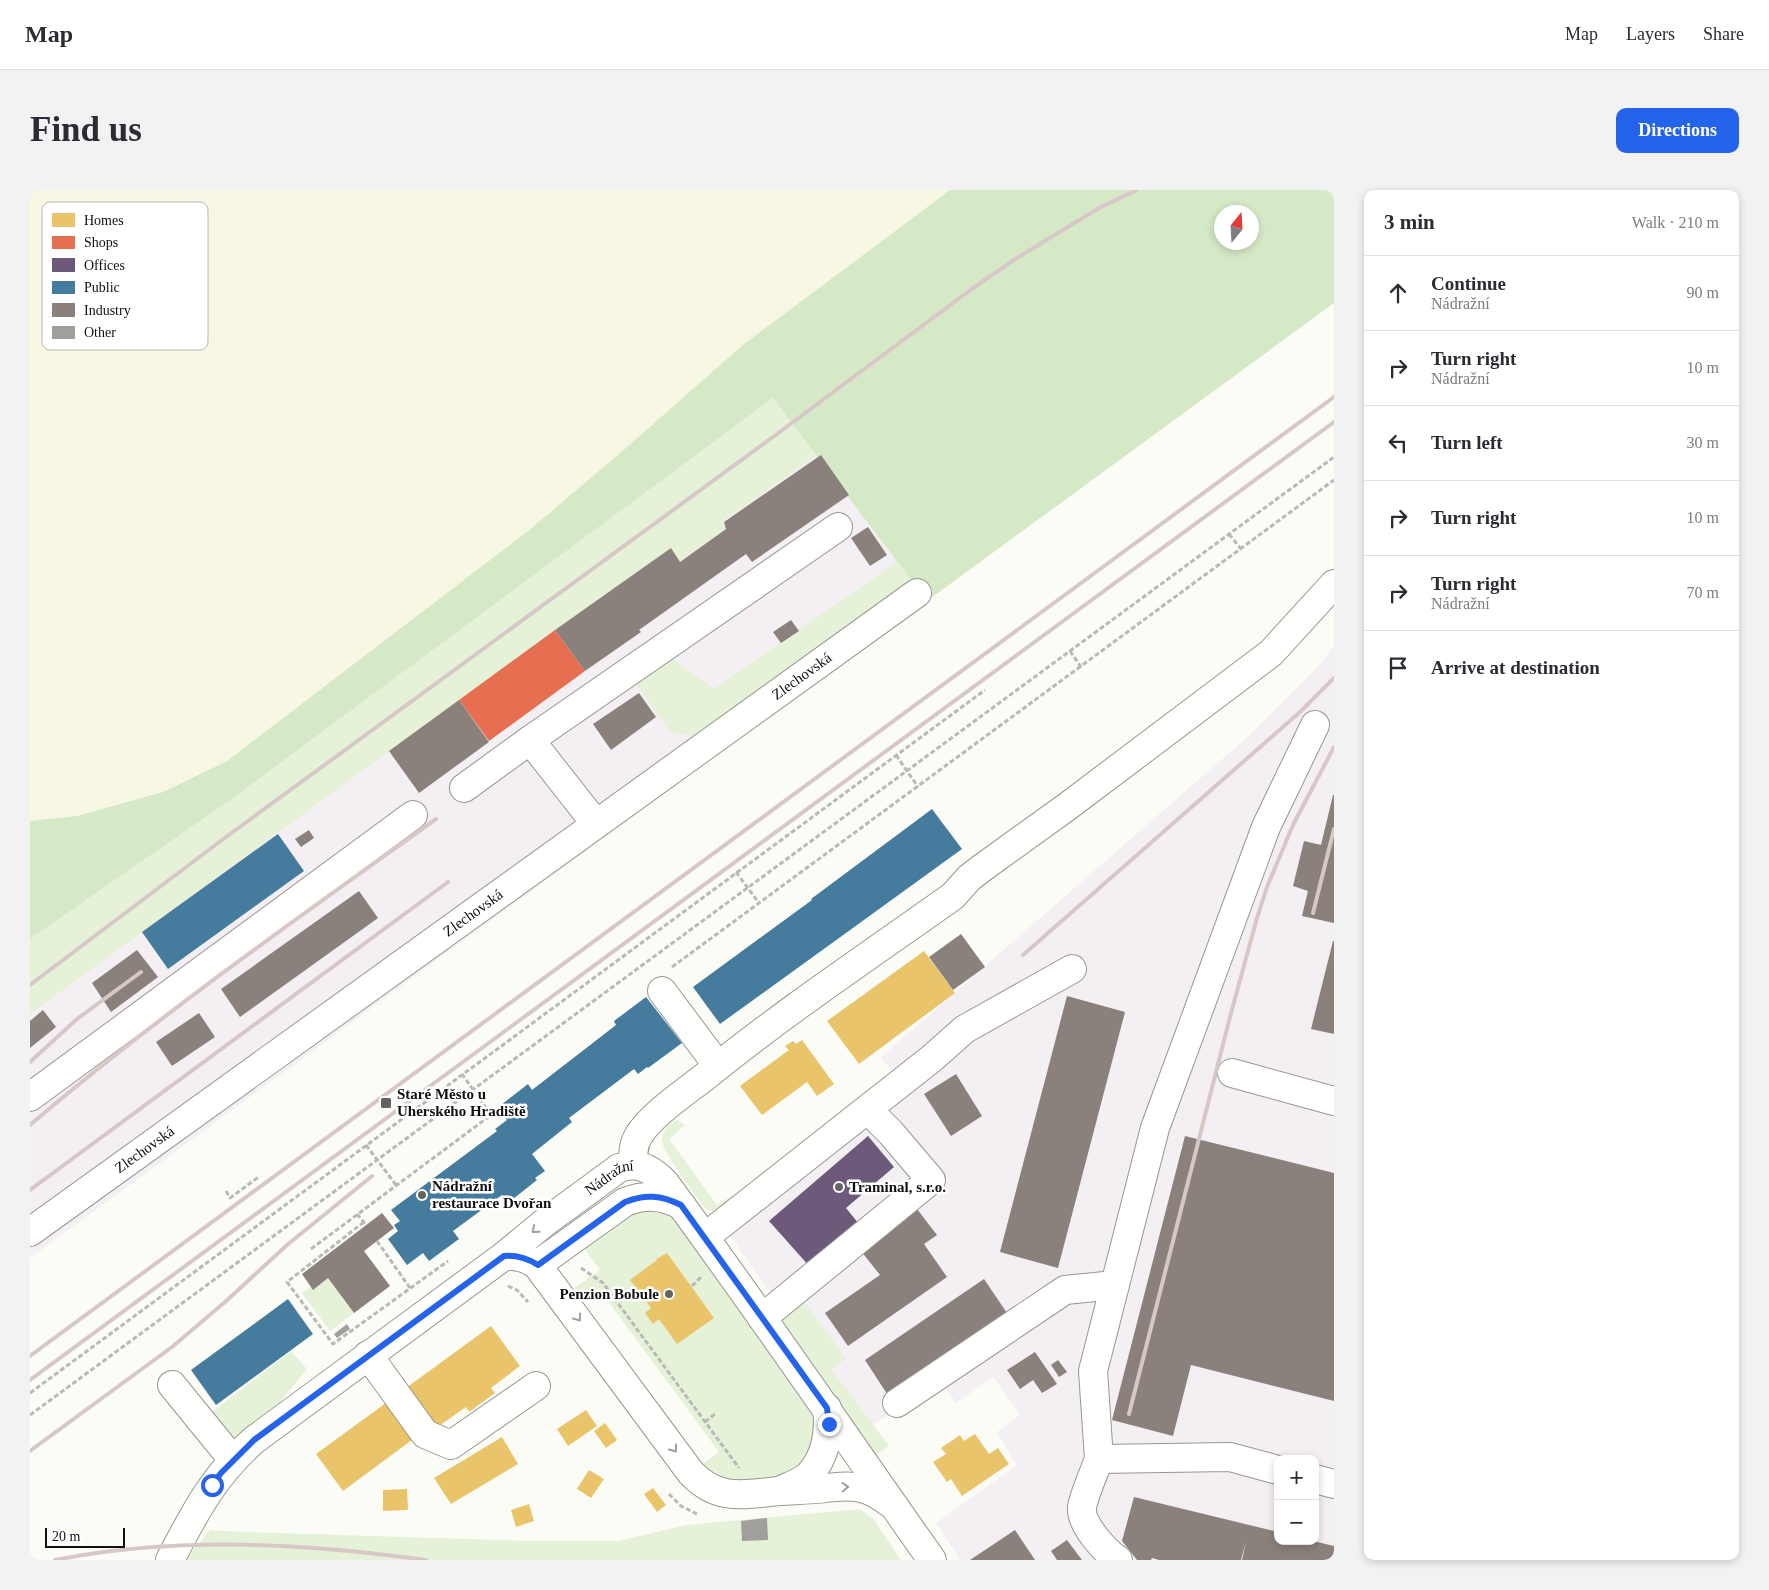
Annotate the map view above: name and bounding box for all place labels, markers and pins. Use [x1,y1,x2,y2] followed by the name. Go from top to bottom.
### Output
[397,1086,526,1119] place label: Staré Město u Uherského Hradiště
[379,1096,393,1110] marker: Staré Město u Uherského Hradiště
[432,1178,552,1211] place label: Nádražní restaurace Dvořan
[849,1179,946,1195] place label: Traminal, s.r.o.
[833,1181,845,1193] marker: Traminal, s.r.o.
[416,1189,428,1201] marker: Nádražní restaurace Dvořan
[559,1286,659,1302] place label: Penzion Bobule
[663,1288,675,1300] marker: Penzion Bobule

